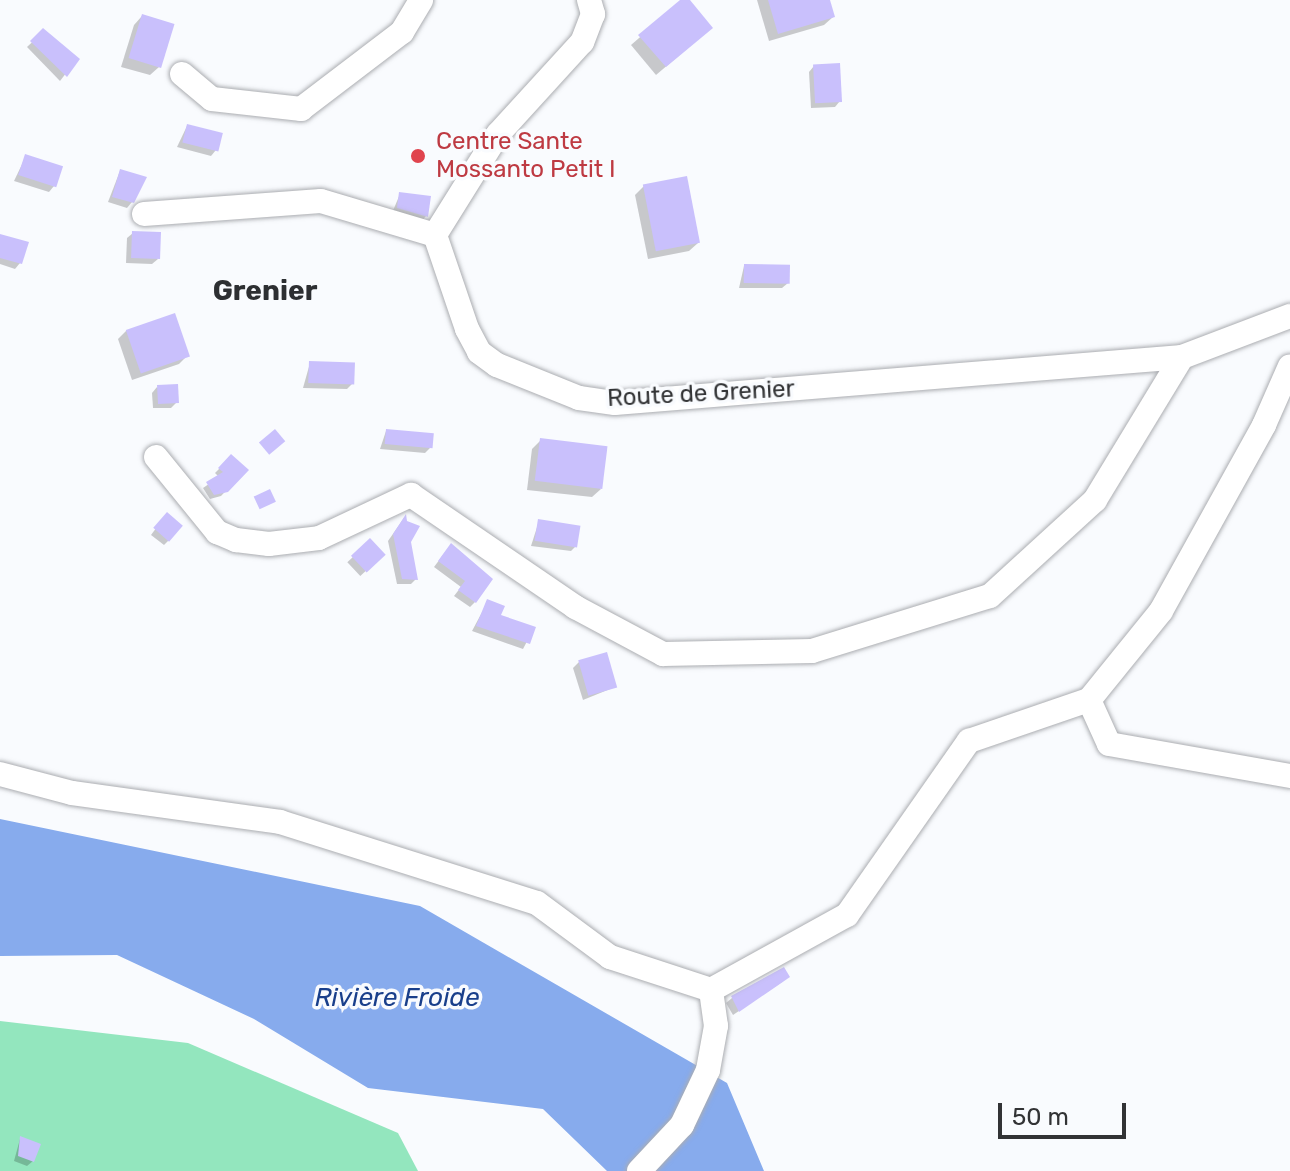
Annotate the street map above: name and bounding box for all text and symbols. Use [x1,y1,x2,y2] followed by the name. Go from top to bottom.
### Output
[436,128,616,184] place label: Centre Sante Mossanto Petit I
[407,145,429,167] marker: Centre Sante Mossanto Petit I
[213,274,317,308] district label: Grenier
[607,375,795,413] street label: Route de Grenier
[314,982,480,1014] water label: Rivière Froide
[1002,1087,1130,1137] scale bar
[1012,1103,1069,1131] text: 50 m

